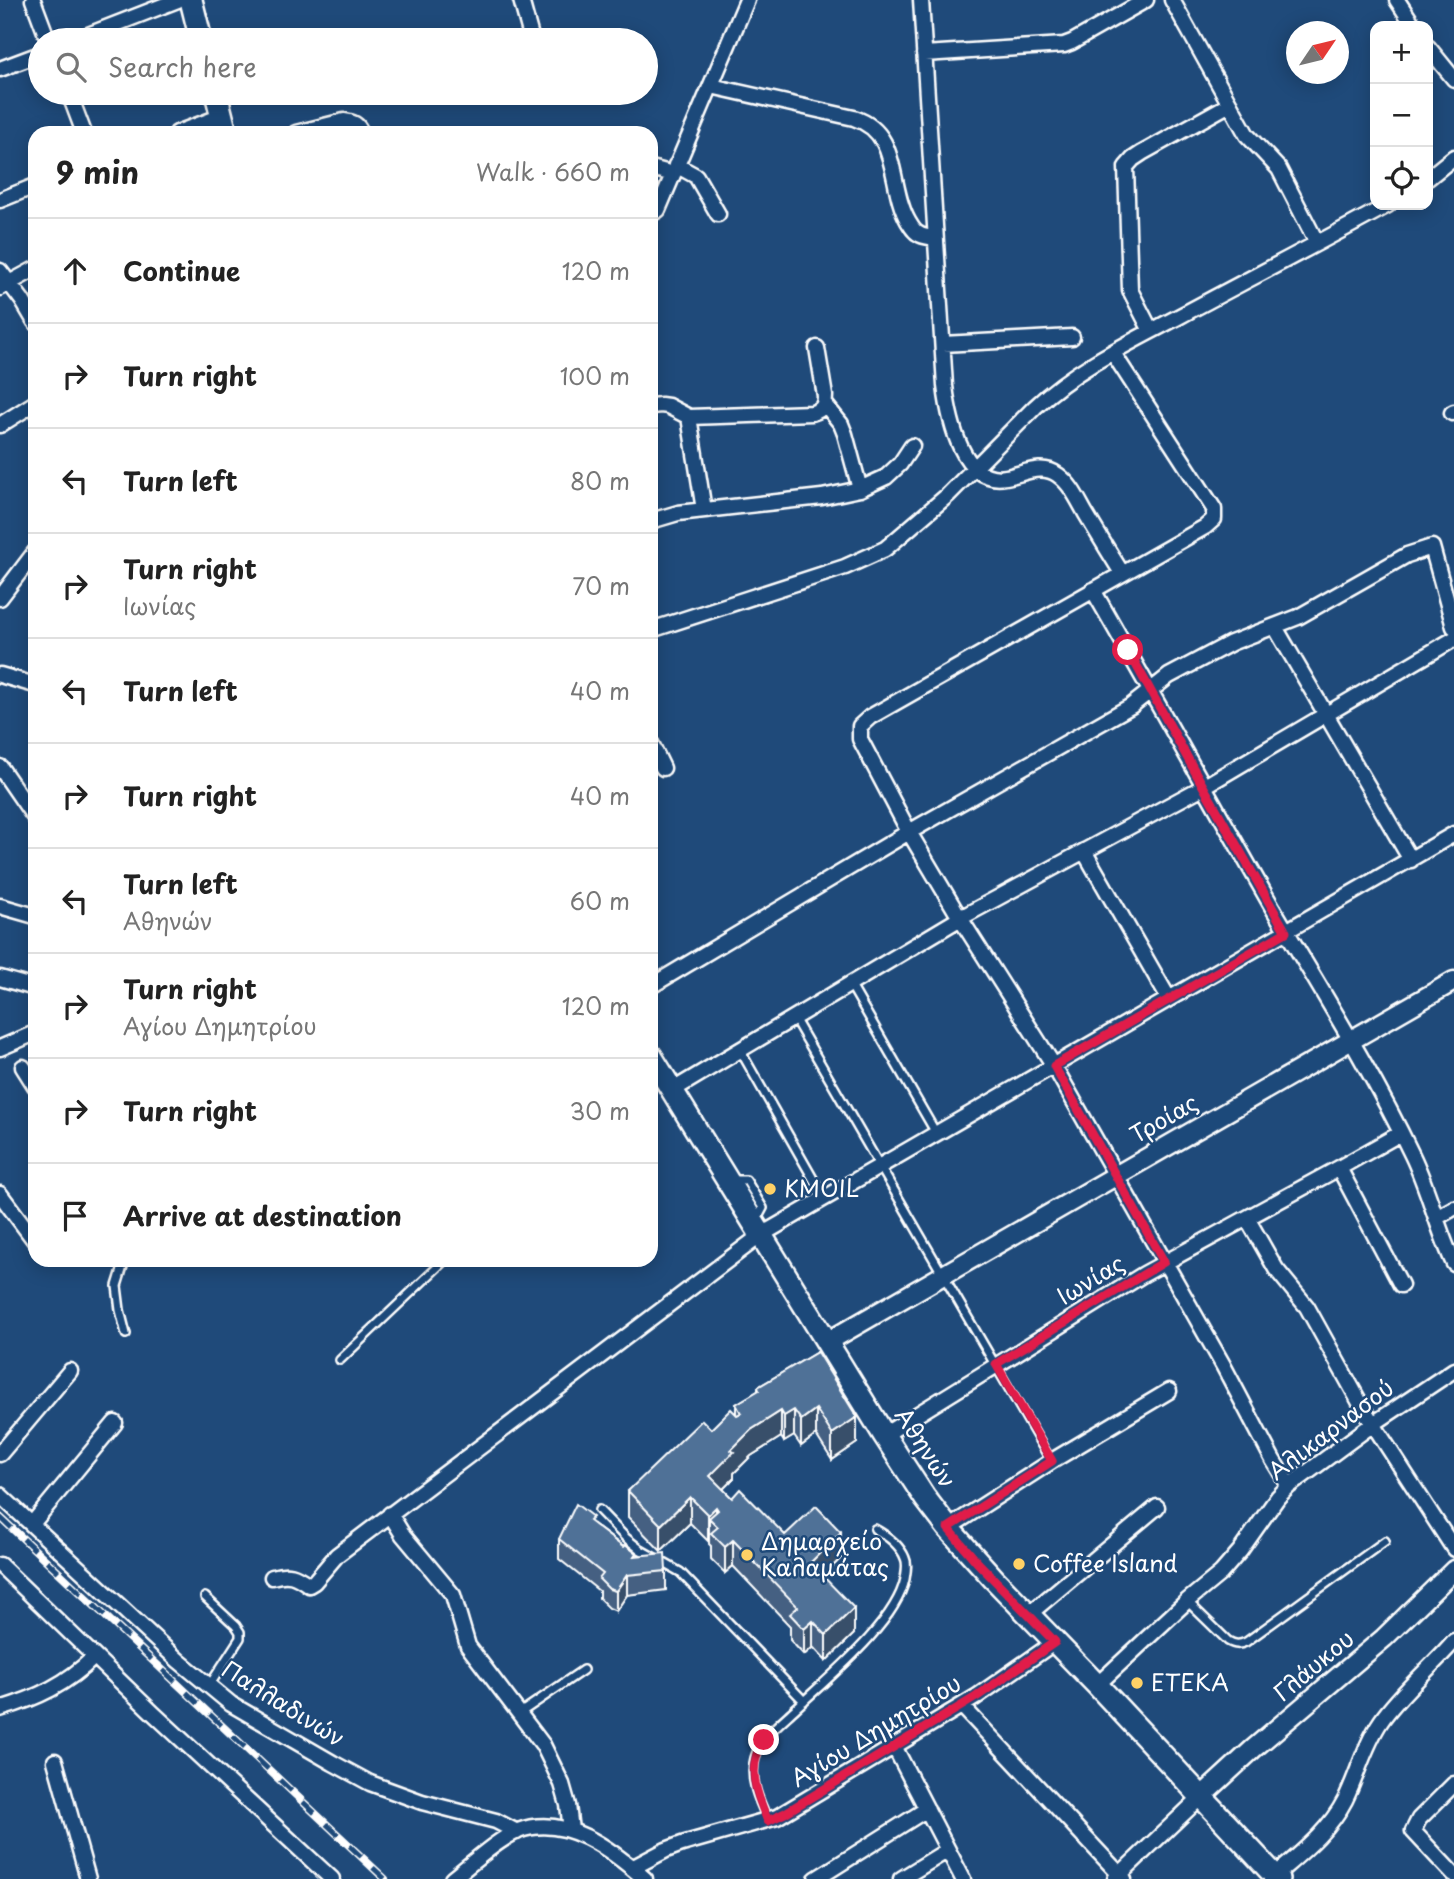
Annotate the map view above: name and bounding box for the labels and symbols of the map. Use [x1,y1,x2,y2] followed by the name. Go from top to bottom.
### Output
[1286,21,1349,84] north arrow
[1112,634,1143,665] route start
[1123,1084,1204,1151] street label: Τροίας
[784,1170,859,1205] place label: KMOIL
[762,1181,778,1197] marker: KMOIL
[1050,1245,1131,1313] street label: Ιωνίας
[1260,1370,1400,1488] street label: Αλικαρνασού
[887,1400,965,1494] street label: Αθηνών
[761,1523,889,1584] place label: Δημαρχείο Καλαμάτας
[1033,1545,1178,1580] place label: Coffee Island
[739,1547,755,1563] marker: Δημαρχείο Καλαμάτας
[1011,1556,1027,1572] marker: Coffee Island
[1265,1621,1361,1709] street label: Γλάυκου
[215,1651,352,1755] street label: Παλλαδινών
[1151,1664,1229,1699] place label: ΕΤΕΚΑ
[783,1665,967,1795] street label: Αγίου Δημητρίου
[1129,1675,1145,1691] marker: ΕΤΕΚΑ
[748,1724,779,1755] route end

